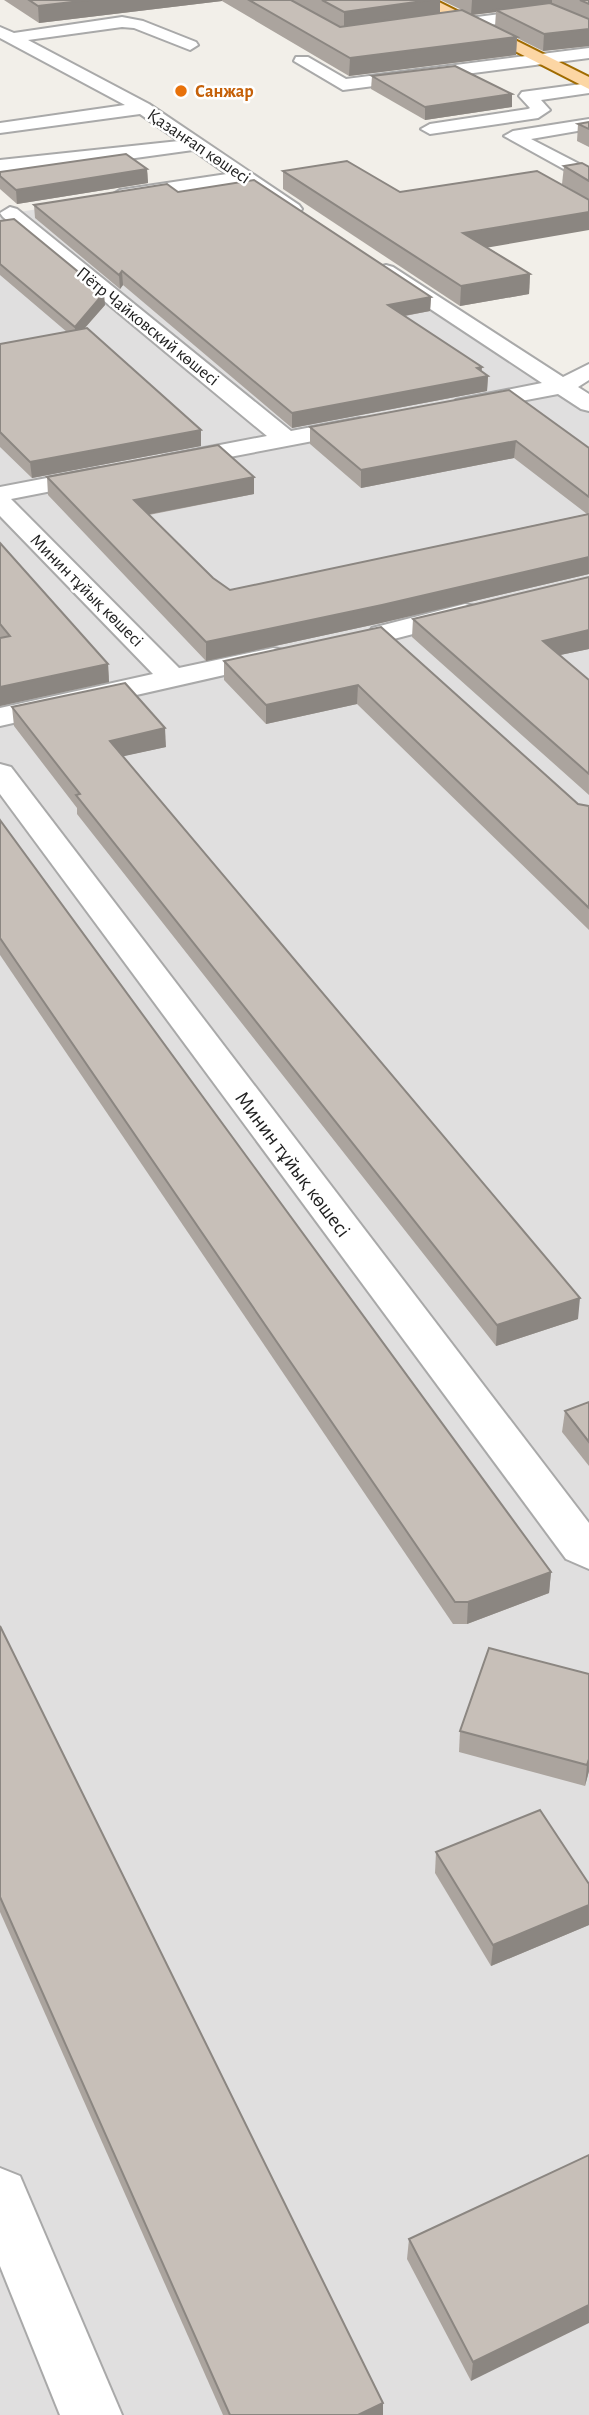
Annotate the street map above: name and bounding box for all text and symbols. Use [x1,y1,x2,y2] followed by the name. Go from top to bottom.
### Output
[173,83,189,99] marker: Санжар
[195,83,254,101] place label: Санжар
[144,106,253,188] street label: Қазанғап көшесі
[73,264,222,390] street label: Пётр Чайковский көшесі
[26,531,146,651] street label: Минин тұйық көшесі
[231,1087,354,1241] street label: Минин тұйық көшесі

